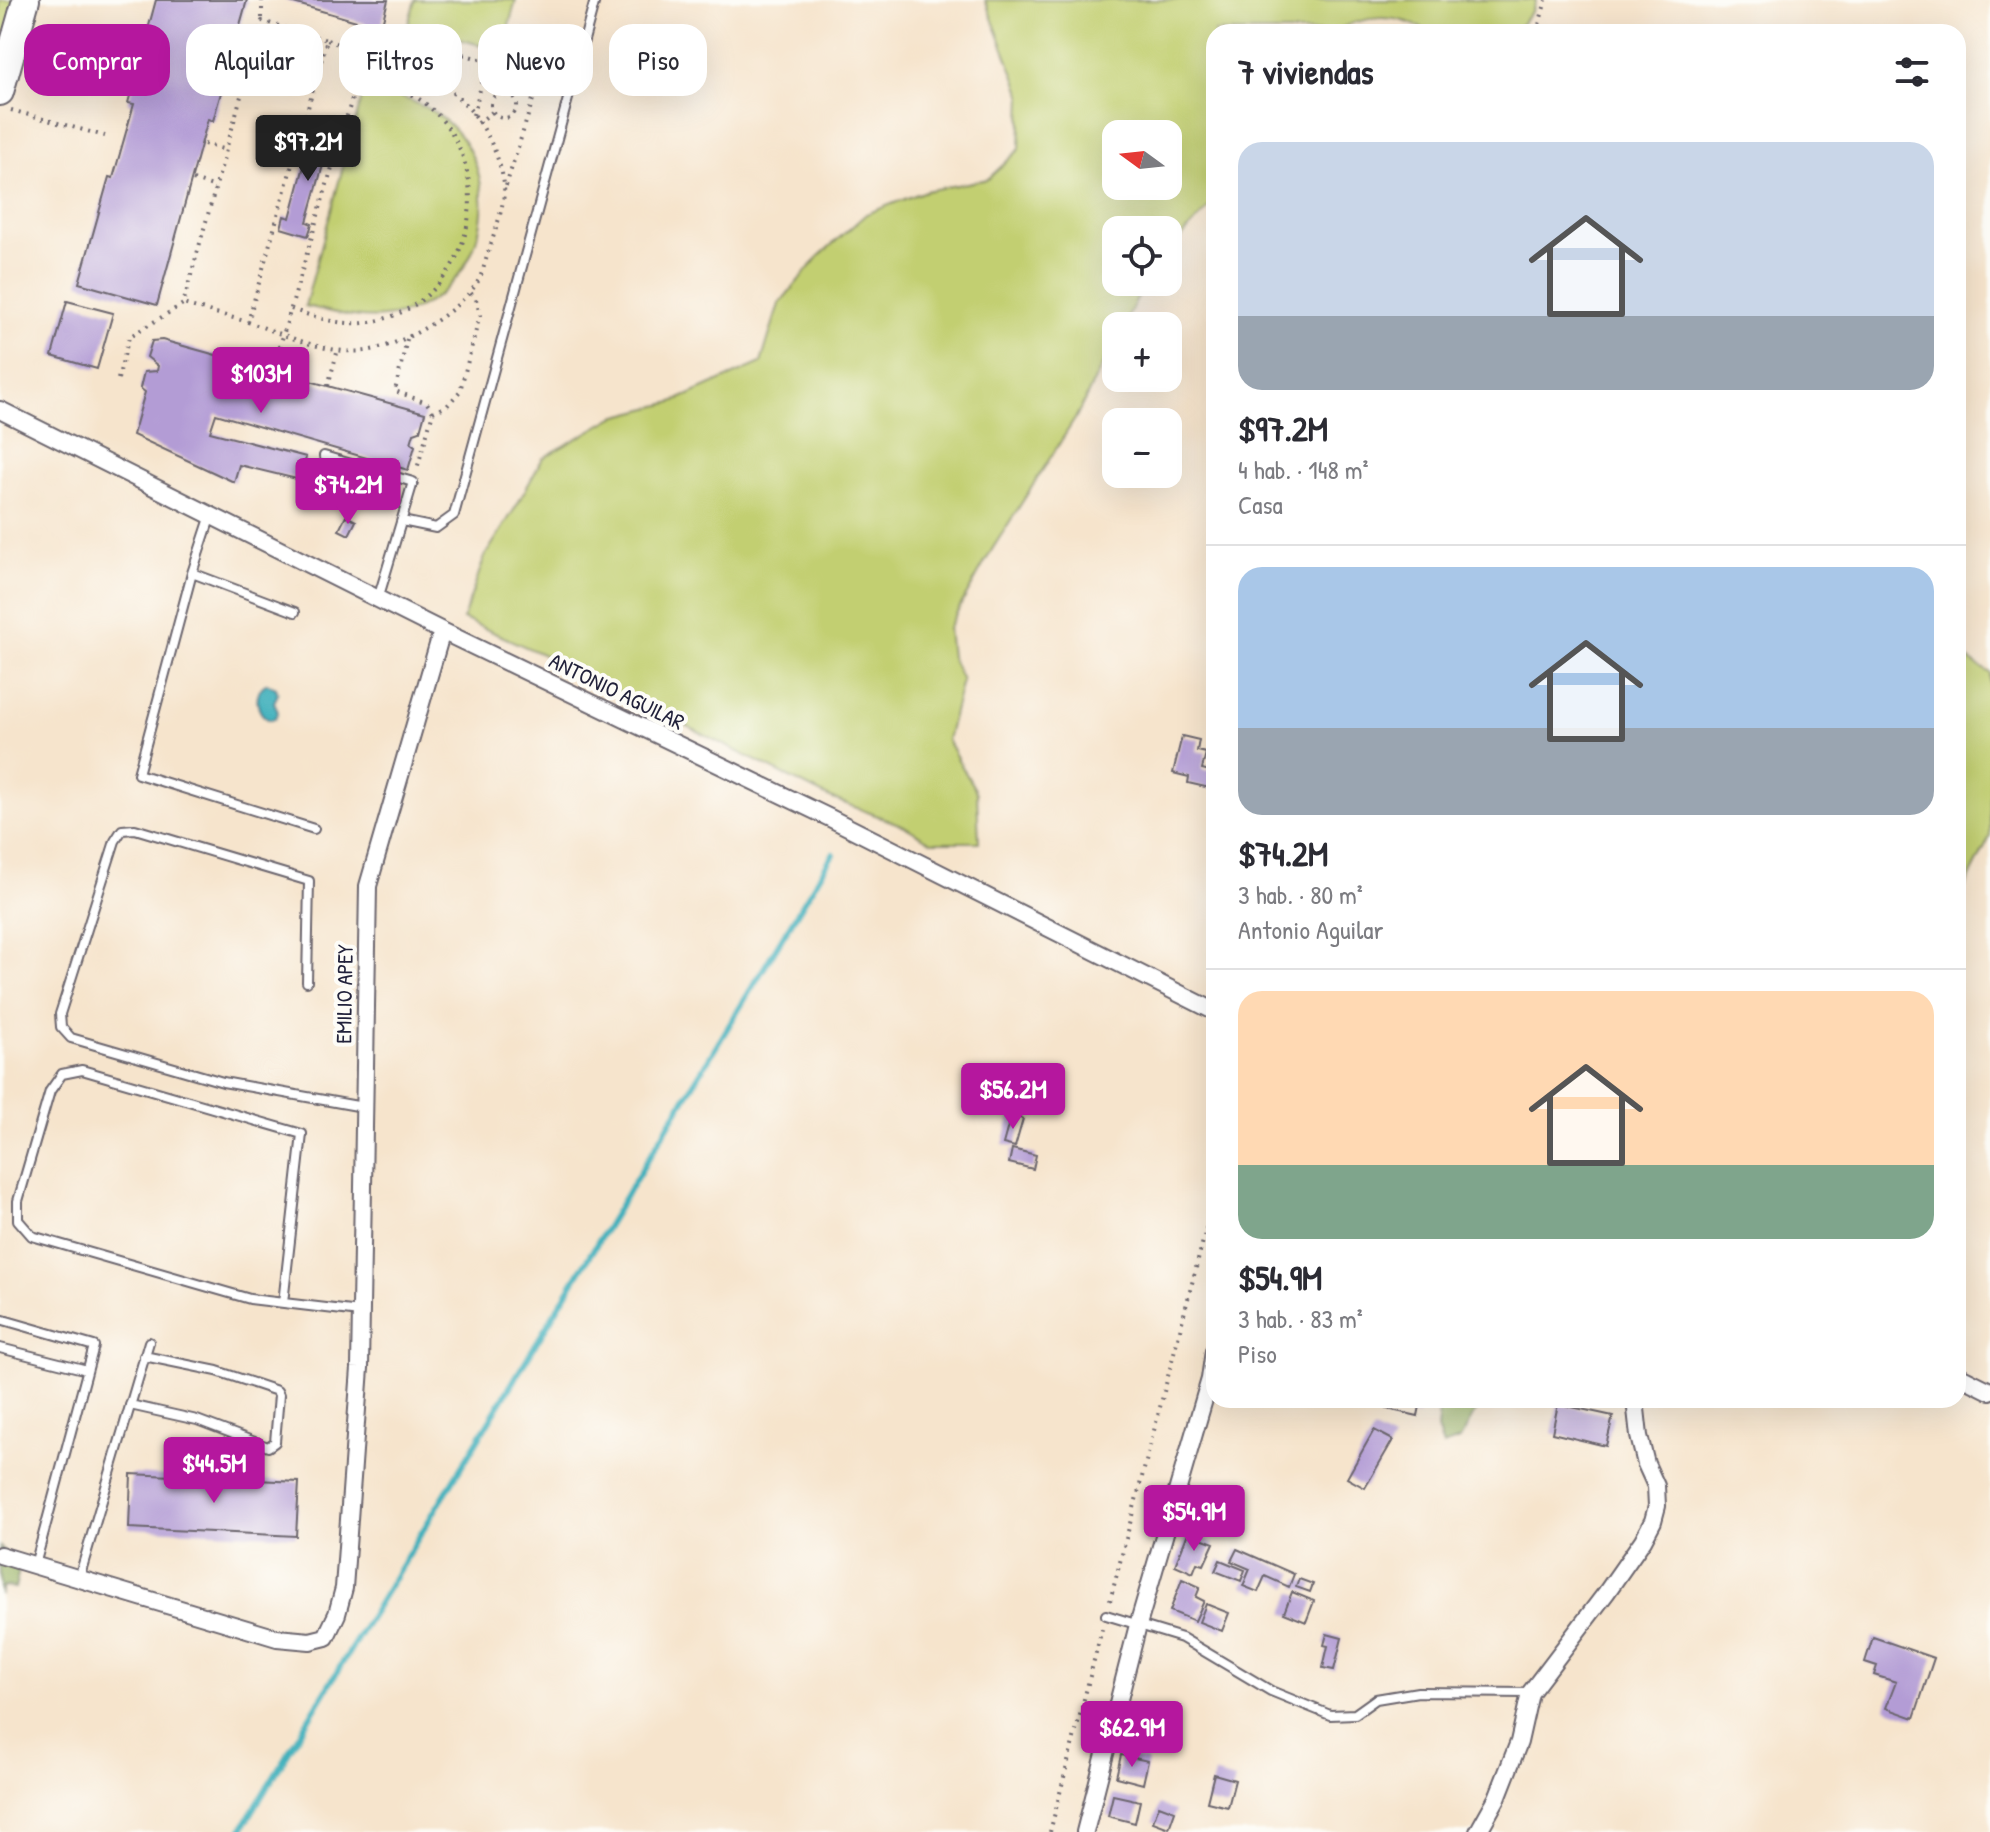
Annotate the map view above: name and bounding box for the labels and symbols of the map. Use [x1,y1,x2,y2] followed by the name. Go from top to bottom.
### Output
[243,115,373,183] pin: $97.2M
[1102,120,1182,200] north arrow
[205,347,317,415] pin: $103M
[283,458,413,526] pin: $74.2M
[545,645,689,737] street label: ANTONIO AGUILAR
[328,944,360,1044] street label: EMILIO APEY
[948,1063,1078,1131] pin: $56.2M
[149,1437,279,1505] pin: $44.5M
[1129,1485,1259,1553] pin: $54.9M
[1067,1701,1197,1769] pin: $62.9M

